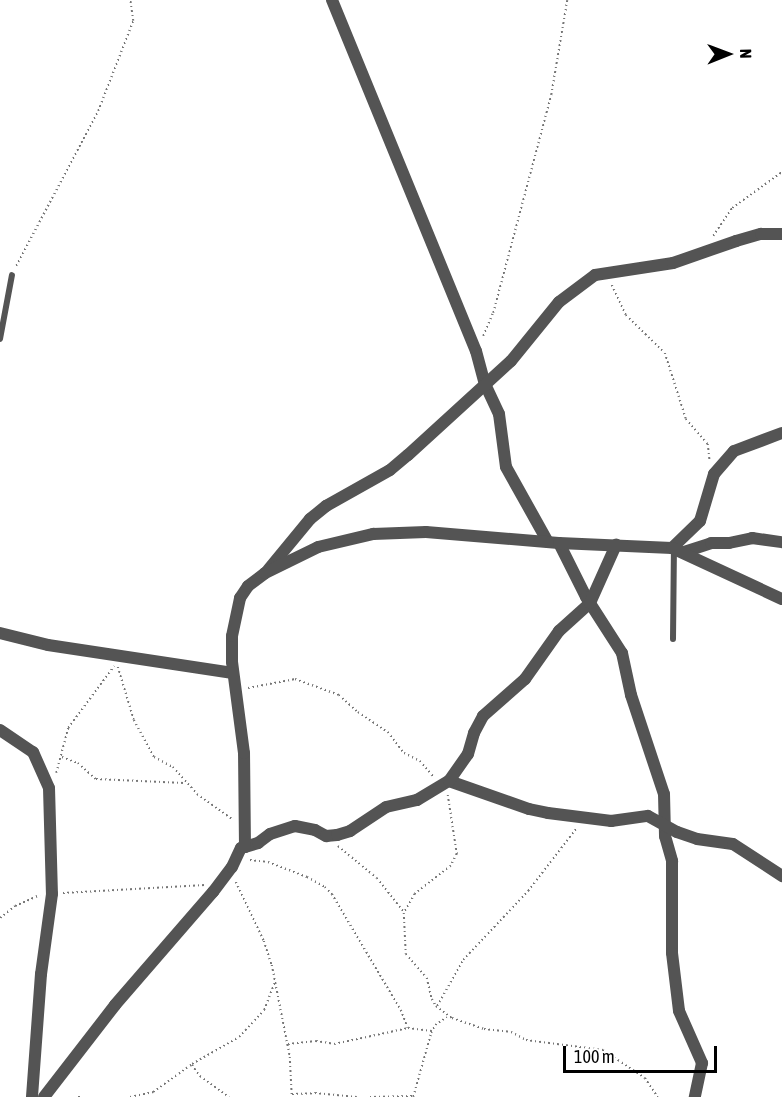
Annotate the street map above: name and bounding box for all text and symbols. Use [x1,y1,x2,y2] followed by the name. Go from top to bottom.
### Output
[698,24,758,84] north arrow
[737,49,755,59] text: N
[566,1034,720,1072] scale bar
[574,1046,615,1067] text: 100 m

